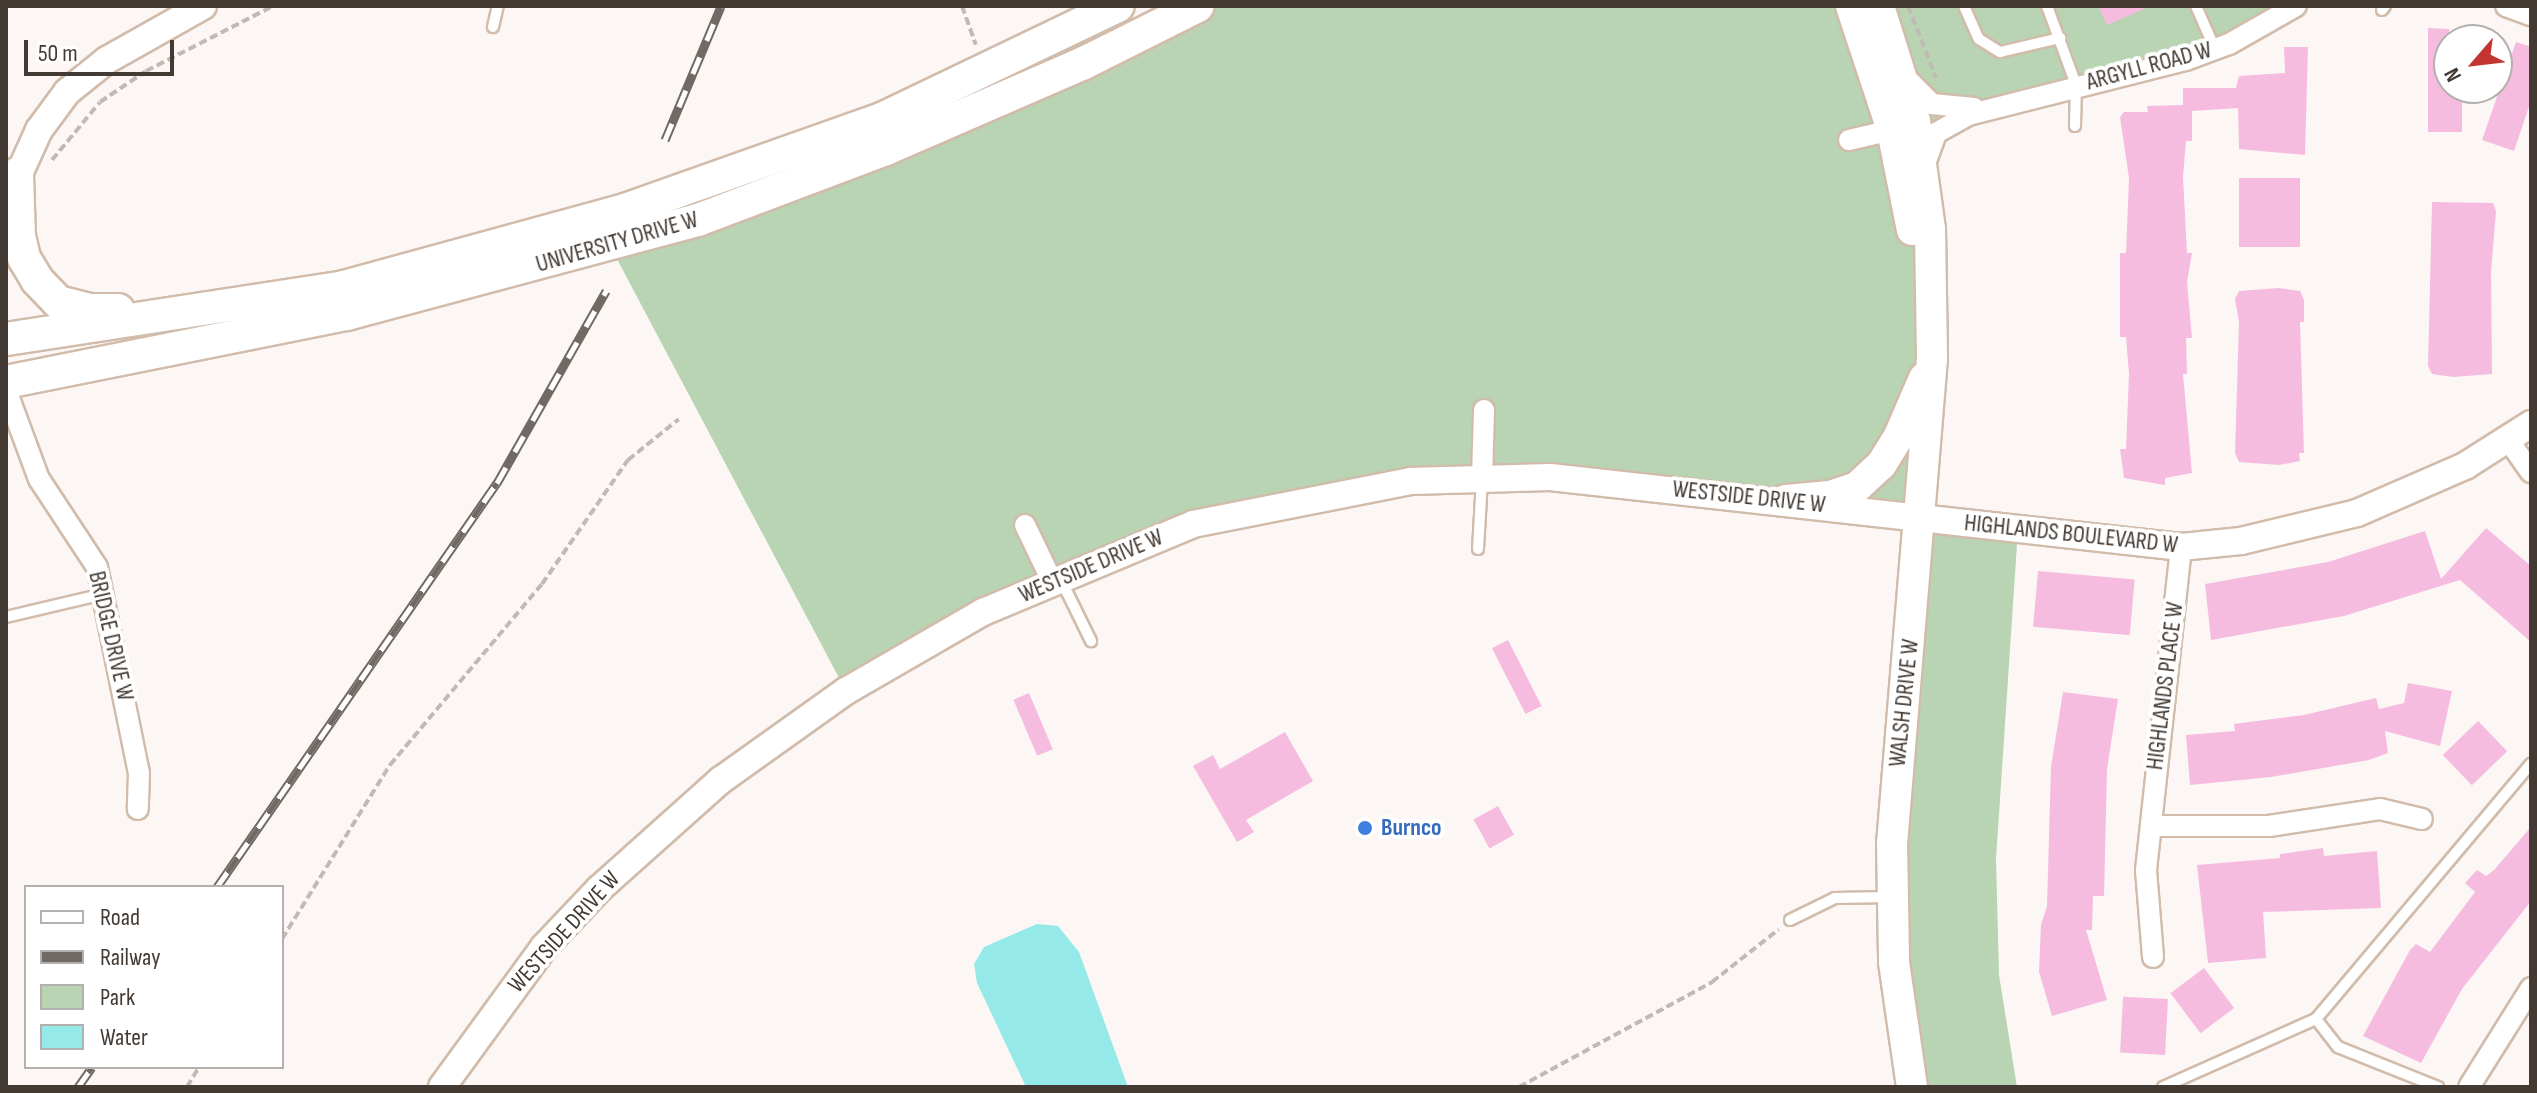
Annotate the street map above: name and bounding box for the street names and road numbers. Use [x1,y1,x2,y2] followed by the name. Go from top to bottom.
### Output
[2083,35,2215,97] street label: ARGYLL ROAD W
[533,205,701,279] street label: UNIVERSITY DRIVE W
[1671,475,1827,519] street label: WESTSIDE DRIVE W
[1963,508,2179,560] street label: HIGHLANDS BOULEVARD W
[1015,523,1167,609] street label: WESTSIDE DRIVE W
[82,568,140,704] street label: BRIDGE DRIVE W
[2140,600,2190,772] street label: HIGHLANDS PLACE W
[1883,638,1925,768] street label: WALSH DRIVE W
[502,865,626,999] street label: WESTSIDE DRIVE W

